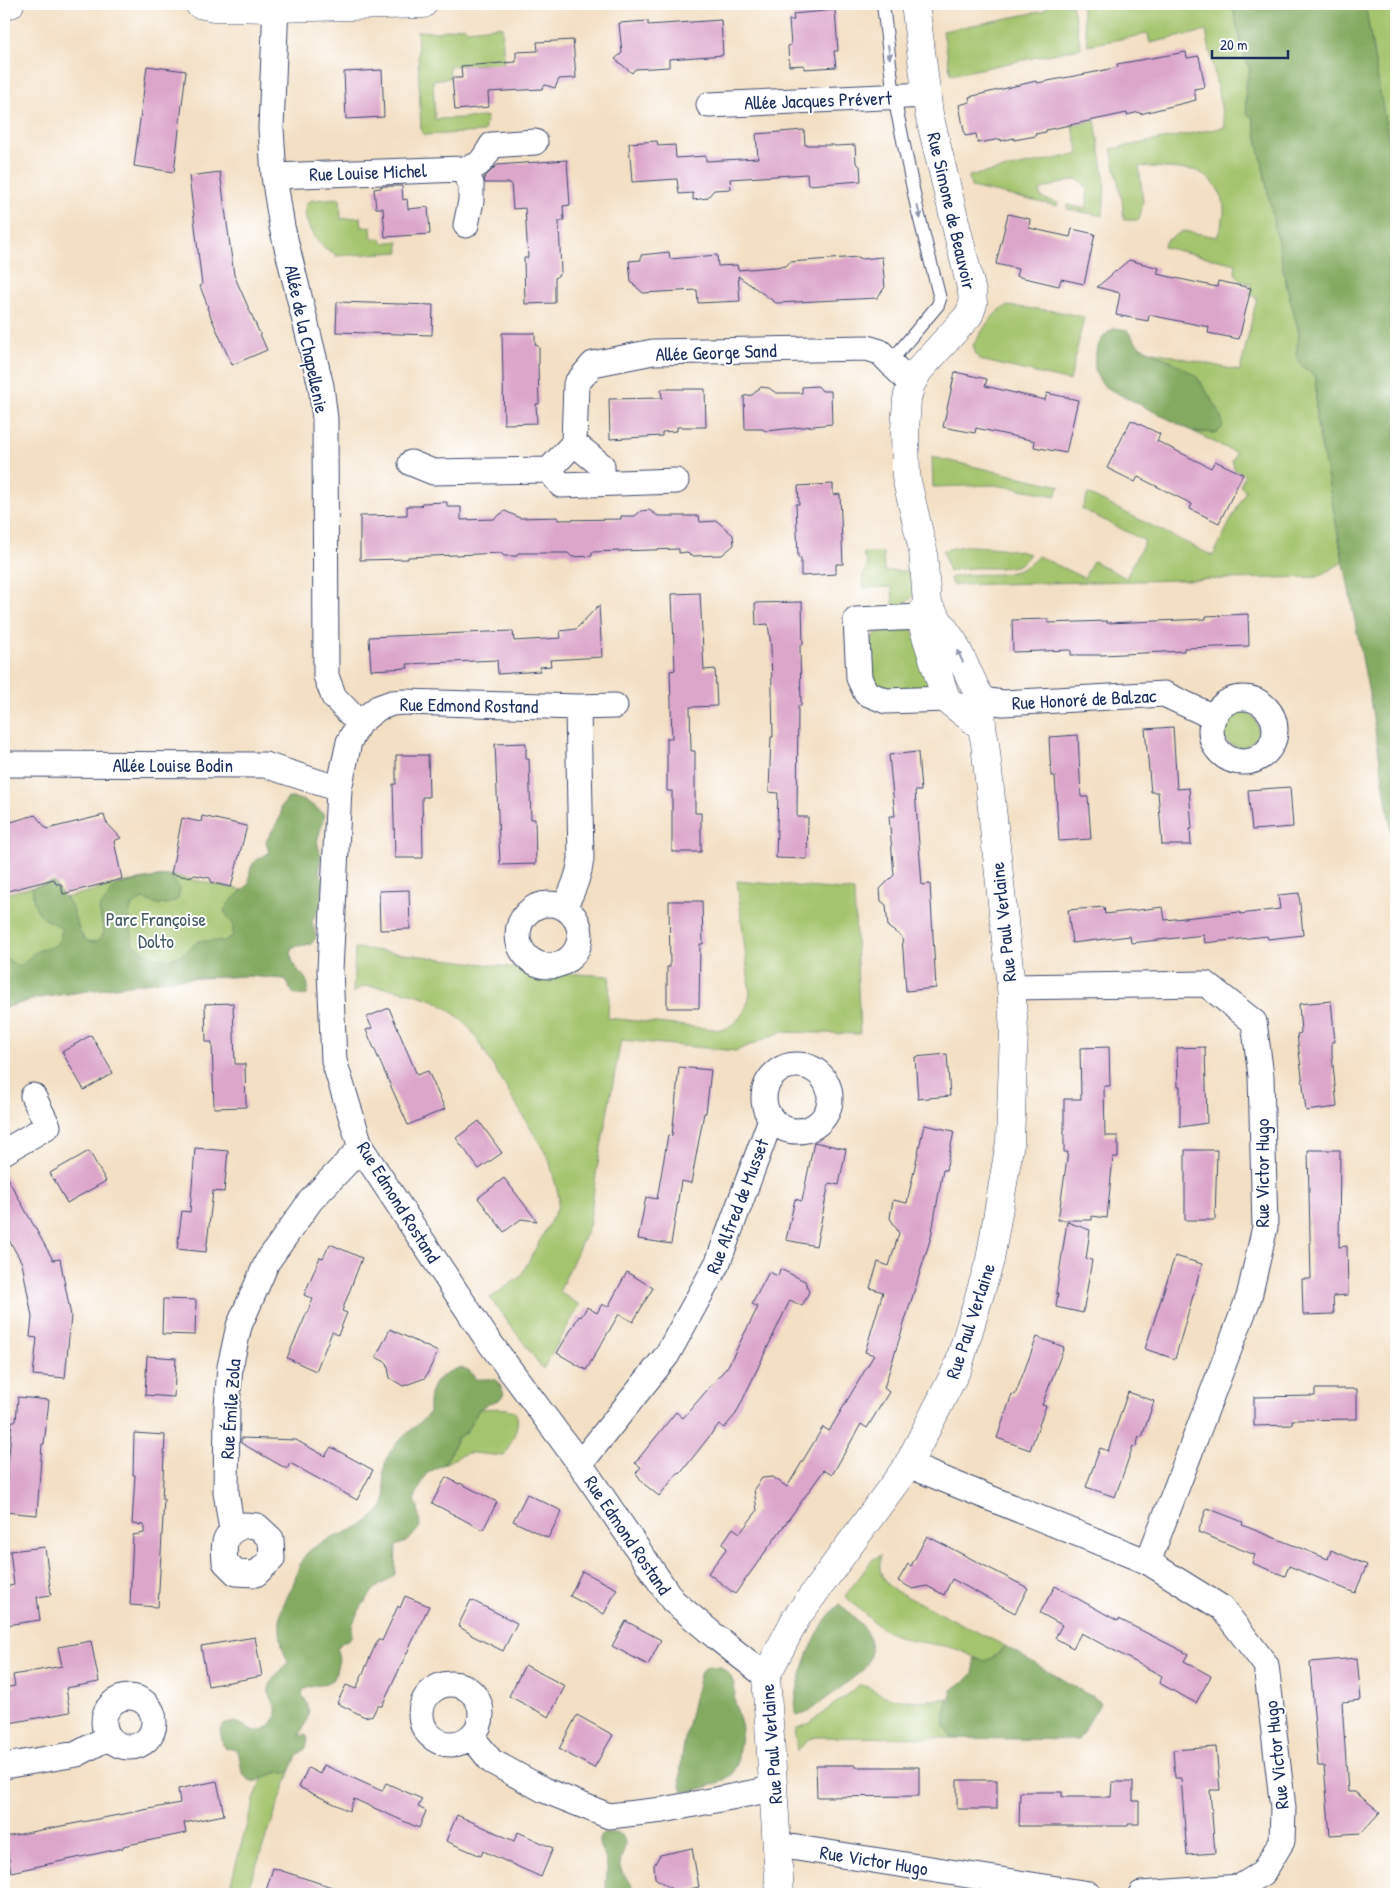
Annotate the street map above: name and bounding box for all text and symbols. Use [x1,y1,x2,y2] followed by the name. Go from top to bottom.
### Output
[1212,28,1289,60] scale bar
[1220,34,1247,55] text: 20 m
[885,44,893,60] one-way arrow
[744,84,893,116] street label: Allée Jacques Prévert
[921,130,983,293] street label: Rue Simone de Beauvoir
[309,157,428,187] street label: Rue Louise Michel
[915,204,923,219] one-way arrow
[279,263,335,416] street label: Allée de la Chapellenie
[655,337,778,367] street label: Allée George Sand
[956,649,964,663] one-way arrow
[1011,682,1158,716] street label: Rue Honoré de Balzac
[400,691,539,719] street label: Rue Edmond Rostand
[113,752,233,778] street label: Allée Louise Bodin
[984,860,1022,983] street label: Rue Paul Verlaine
[106,906,207,954] park label: Parc Françoise Dolto
[1249,1118,1275,1227] street label: Rue Victor Hugo
[699,1134,775,1277] street label: Rue Alfred de Musset
[351,1136,447,1268] street label: Rue Edmond Rostand
[939,1259,1001,1382] street label: Rue Paul Verlaine
[214,1357,247,1460] street label: Rue Émile Zola
[578,1470,678,1600] street label: Rue Edmond Rostand
[754,1683,788,1805] street label: Rue Paul Verlaine
[1257,1699,1295,1811] street label: Rue Victor Hugo
[818,1839,930,1881] street label: Rue Victor Hugo

